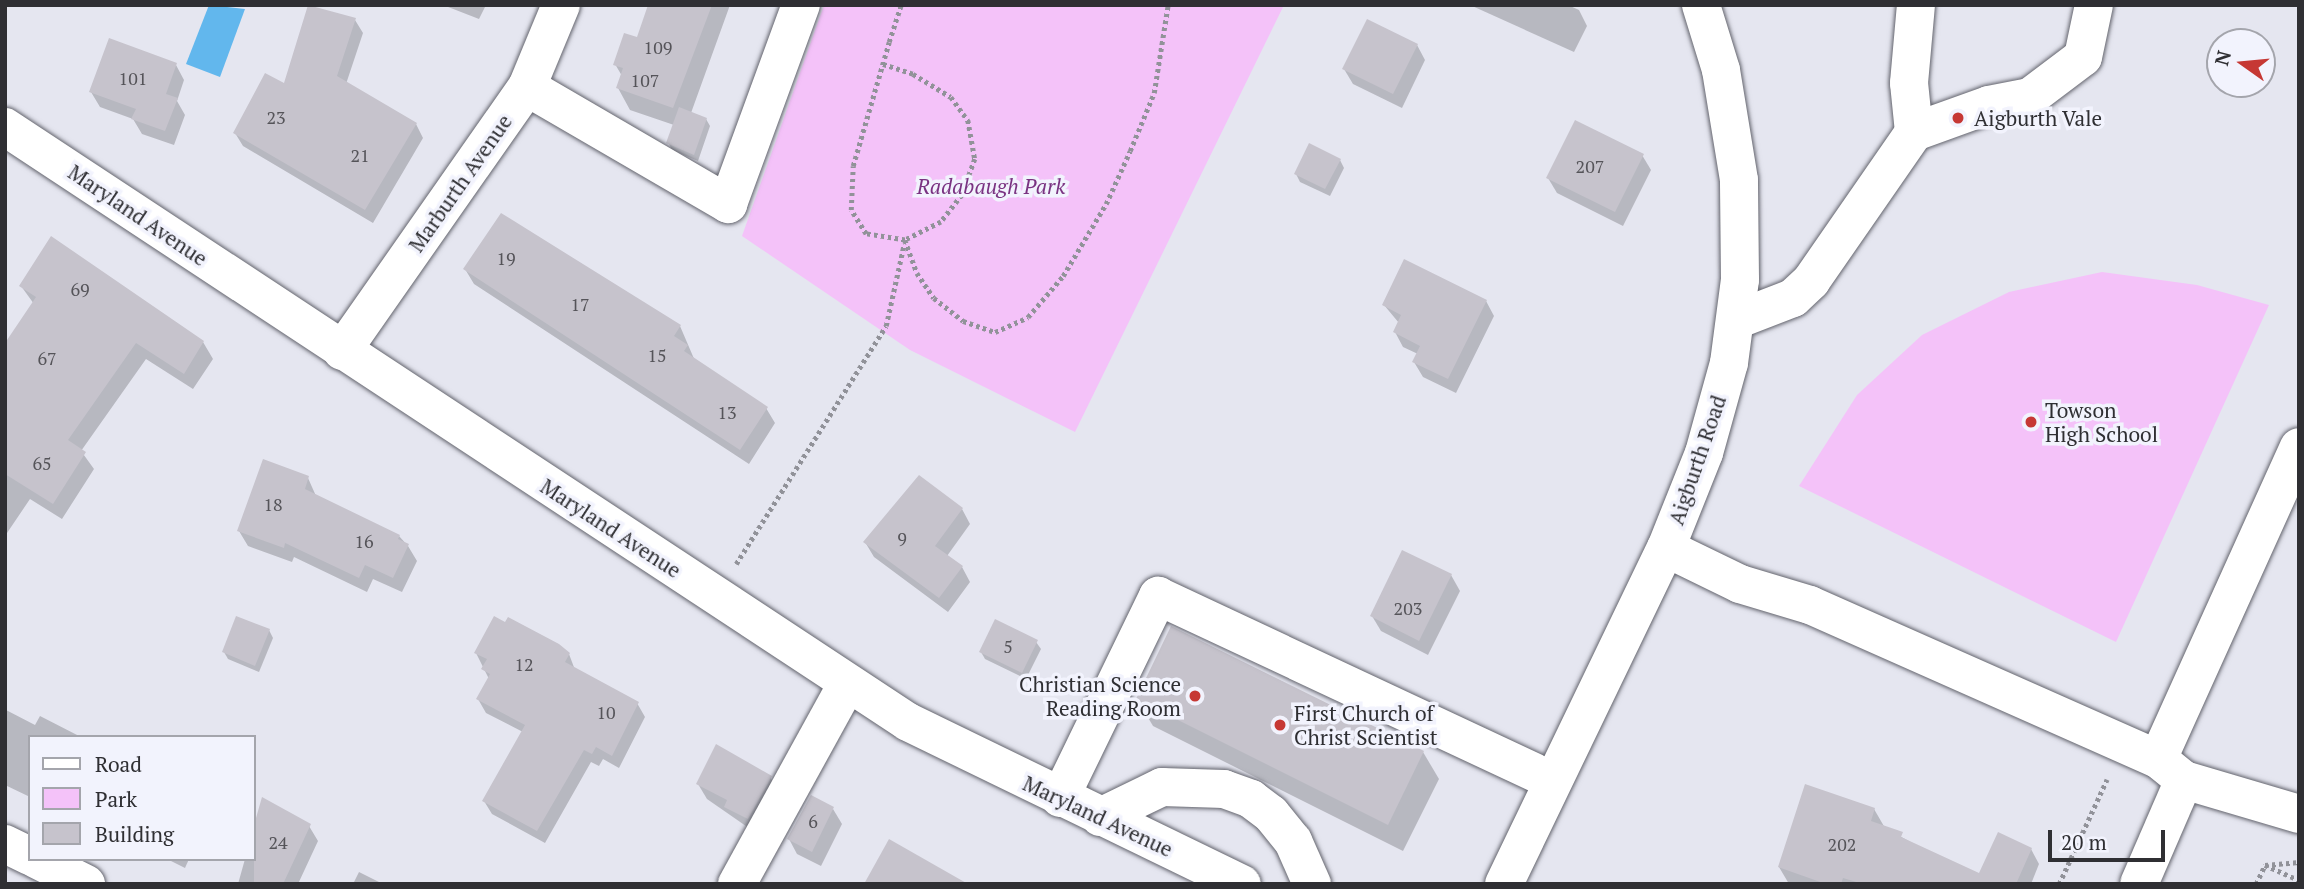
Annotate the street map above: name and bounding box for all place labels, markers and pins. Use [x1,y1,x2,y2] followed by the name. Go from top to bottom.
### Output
[1974,105,2103,131] place label: Aigburth Vale
[1948,108,1968,128] marker: Aigburth Vale
[2045,397,2158,447] place label: Towson High School
[2023,414,2039,430] marker: Towson High School
[1019,671,1181,721] place label: Christian Science Reading Room
[1187,688,1203,704] marker: Christian Science Reading Room
[1294,700,1438,750] place label: First Church of Christ Scientist
[1272,717,1288,733] marker: First Church of Christ Scientist

